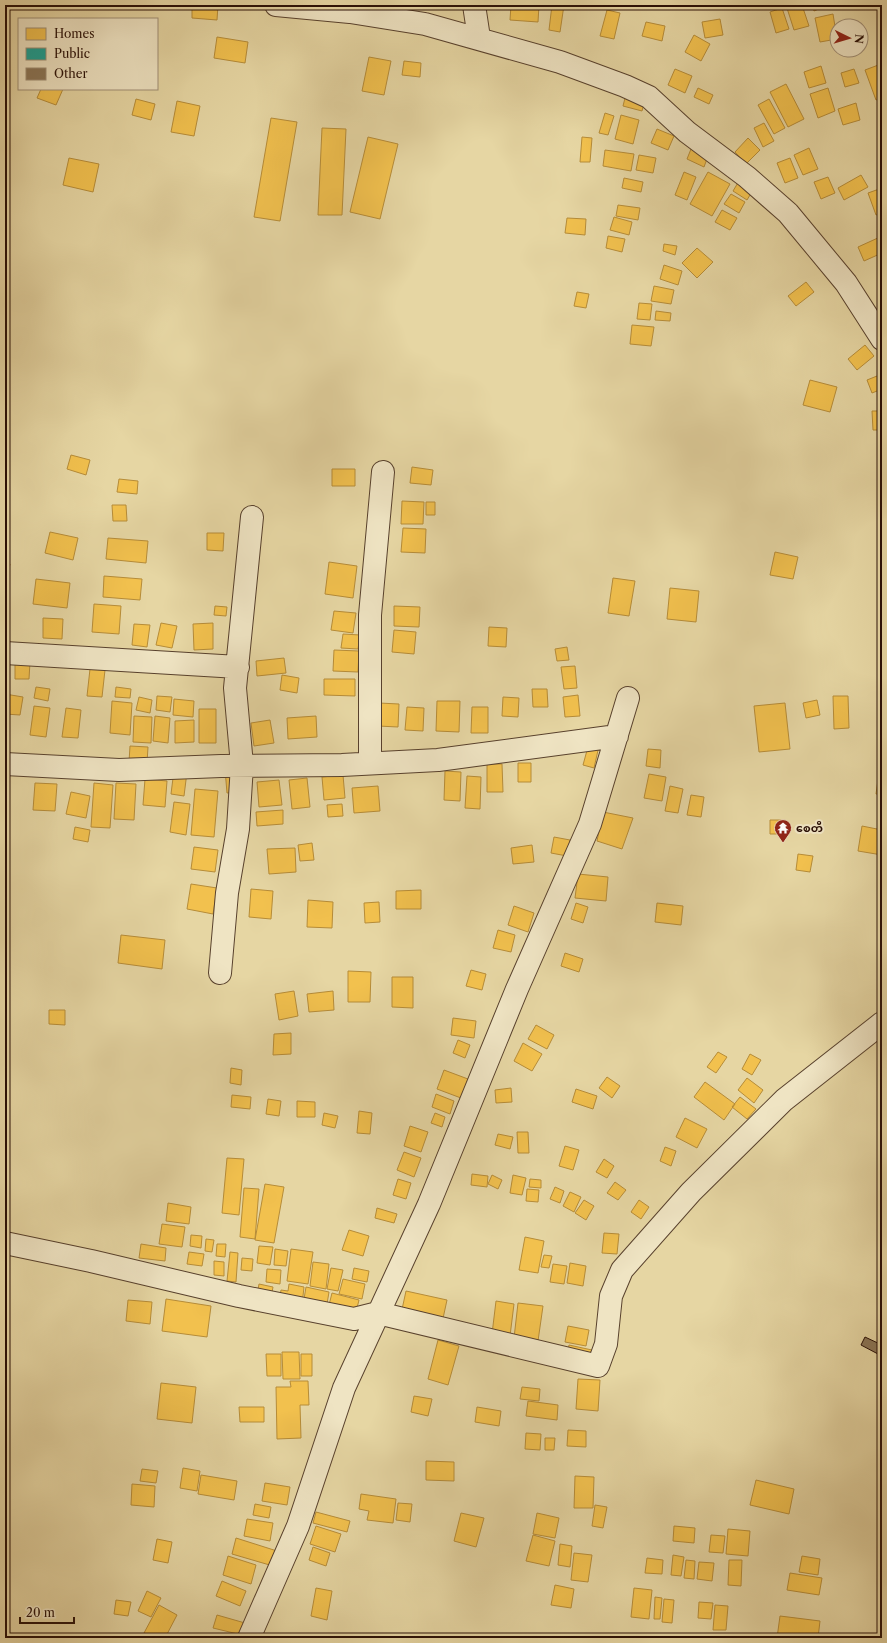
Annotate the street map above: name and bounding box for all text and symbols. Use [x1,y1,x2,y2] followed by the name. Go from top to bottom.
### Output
[18,18,158,90] legend
[829,18,869,58] north arrow
[54,26,94,41] text: Homes
[852,33,866,45] text: N
[54,46,90,61] text: Public
[54,66,88,81] text: Other
[773,818,793,843] temple icon: စေတီ
[796,821,823,835] place label: စေတီ
[20,1599,74,1625] scale bar
[26,1605,55,1620] text: 20 m

